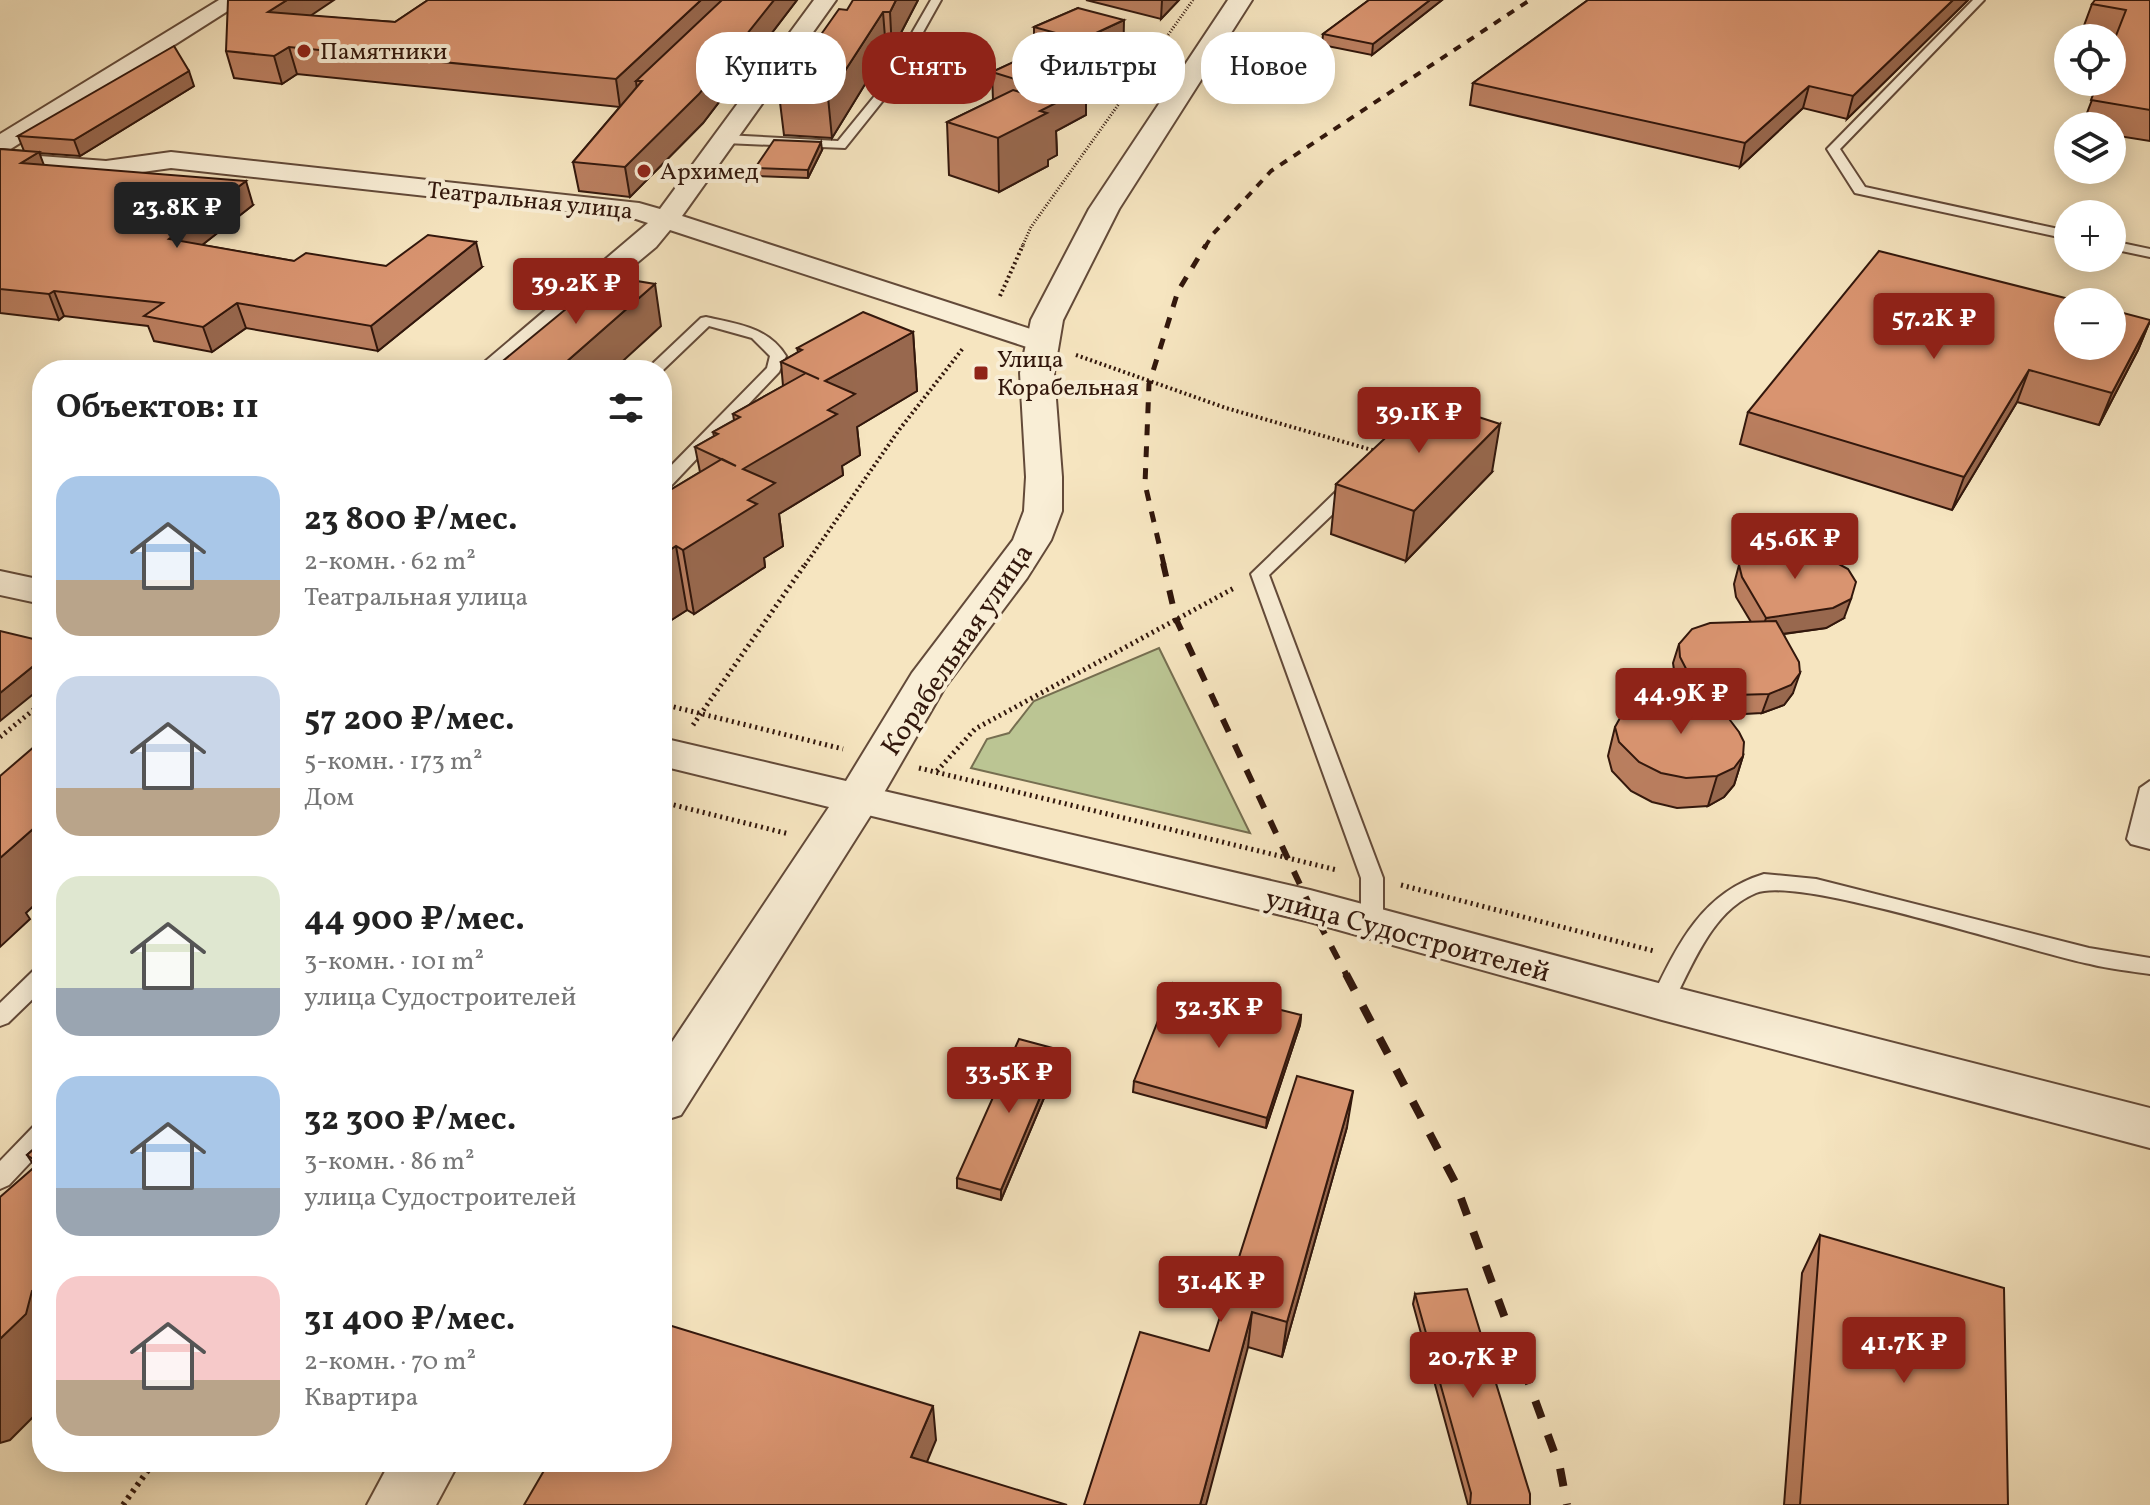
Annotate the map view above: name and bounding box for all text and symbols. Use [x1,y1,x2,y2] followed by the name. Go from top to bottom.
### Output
[2054,24,2126,360] map controls
[2054,24,2126,96] button: locate
[696,32,846,104] chip: Купить
[862,32,996,104] chip: Снять
[1012,32,1185,104] chip: Фильтры
[1201,32,1335,104] chip: Новое
[320,36,447,70] place label: Памятники
[295,42,313,60] marker: Памятники
[2054,112,2126,184] button: layers
[660,156,759,190] place label: Архимед
[635,162,653,180] marker: Архимед
[425,174,635,230] street label: Театральная улица
[103,182,251,250] pin: 23.8K ₽
[132,190,222,226] text: 23.8K ₽
[2054,200,2126,272] button: +
[502,258,650,326] pin: 39.2K ₽
[531,266,621,302] text: 39.2K ₽
[2054,288,2126,360] button: −
[1860,293,2008,361] pin: 57.2K ₽
[1891,301,1977,337] text: 57.2K ₽
[997,344,1139,406] place label: Улица Корабельная
[972,364,990,382] marker: Улица Корабельная
[56,385,259,432] text: Объектов: 11
[604,386,648,430] icon: filters
[1345,387,1493,455] pin: 39.1K ₽
[1376,395,1462,431] text: 39.1K ₽
[304,497,518,544] text: 23 800 ₽/мес.
[120,508,216,604] icon: home
[1721,513,1869,581] pin: 45.6K ₽
[1749,521,1841,557] text: 45.6K ₽
[873,537,1044,764] street label: Корабельная улица
[304,544,476,580] text: 2-комн. · 62 m²
[304,580,528,616] text: Театральная улица
[1607,668,1755,736] pin: 44.9K ₽
[1633,676,1729,712] text: 44.9K ₽
[304,697,515,744] text: 57 200 ₽/мес.
[120,708,216,804] icon: home
[304,744,483,780] text: 5-комн. · 173 m²
[304,780,354,816] text: Дом
[1261,880,1554,993] street label: улица Судостроителей
[304,897,525,944] text: 44 900 ₽/мес.
[120,908,216,1004] icon: home
[304,944,484,980] text: 3-комн. · 101 m²
[304,980,576,1016] text: улица Судостроителей
[1145,982,1293,1050] pin: 32.3K ₽
[1175,990,1263,1026] text: 32.3K ₽
[935,1047,1083,1115] pin: 33.5K ₽
[965,1055,1053,1091] text: 33.5K ₽
[304,1097,516,1144] text: 32 300 ₽/мес.
[120,1108,216,1204] icon: home
[304,1144,475,1180] text: 3-комн. · 86 m²
[304,1180,576,1216] text: улица Судостроителей
[1147,1256,1295,1324] pin: 31.4K ₽
[1177,1264,1265,1300] text: 31.4K ₽
[304,1297,515,1344] text: 31 400 ₽/мес.
[120,1308,216,1404] icon: home
[1830,1317,1978,1385] pin: 41.7K ₽
[1860,1325,1948,1361] text: 41.7K ₽
[1399,1332,1547,1400] pin: 20.7K ₽
[1428,1340,1518,1376] text: 20.7K ₽
[304,1344,476,1380] text: 2-комн. · 70 m²
[304,1380,418,1416] text: Квартира

